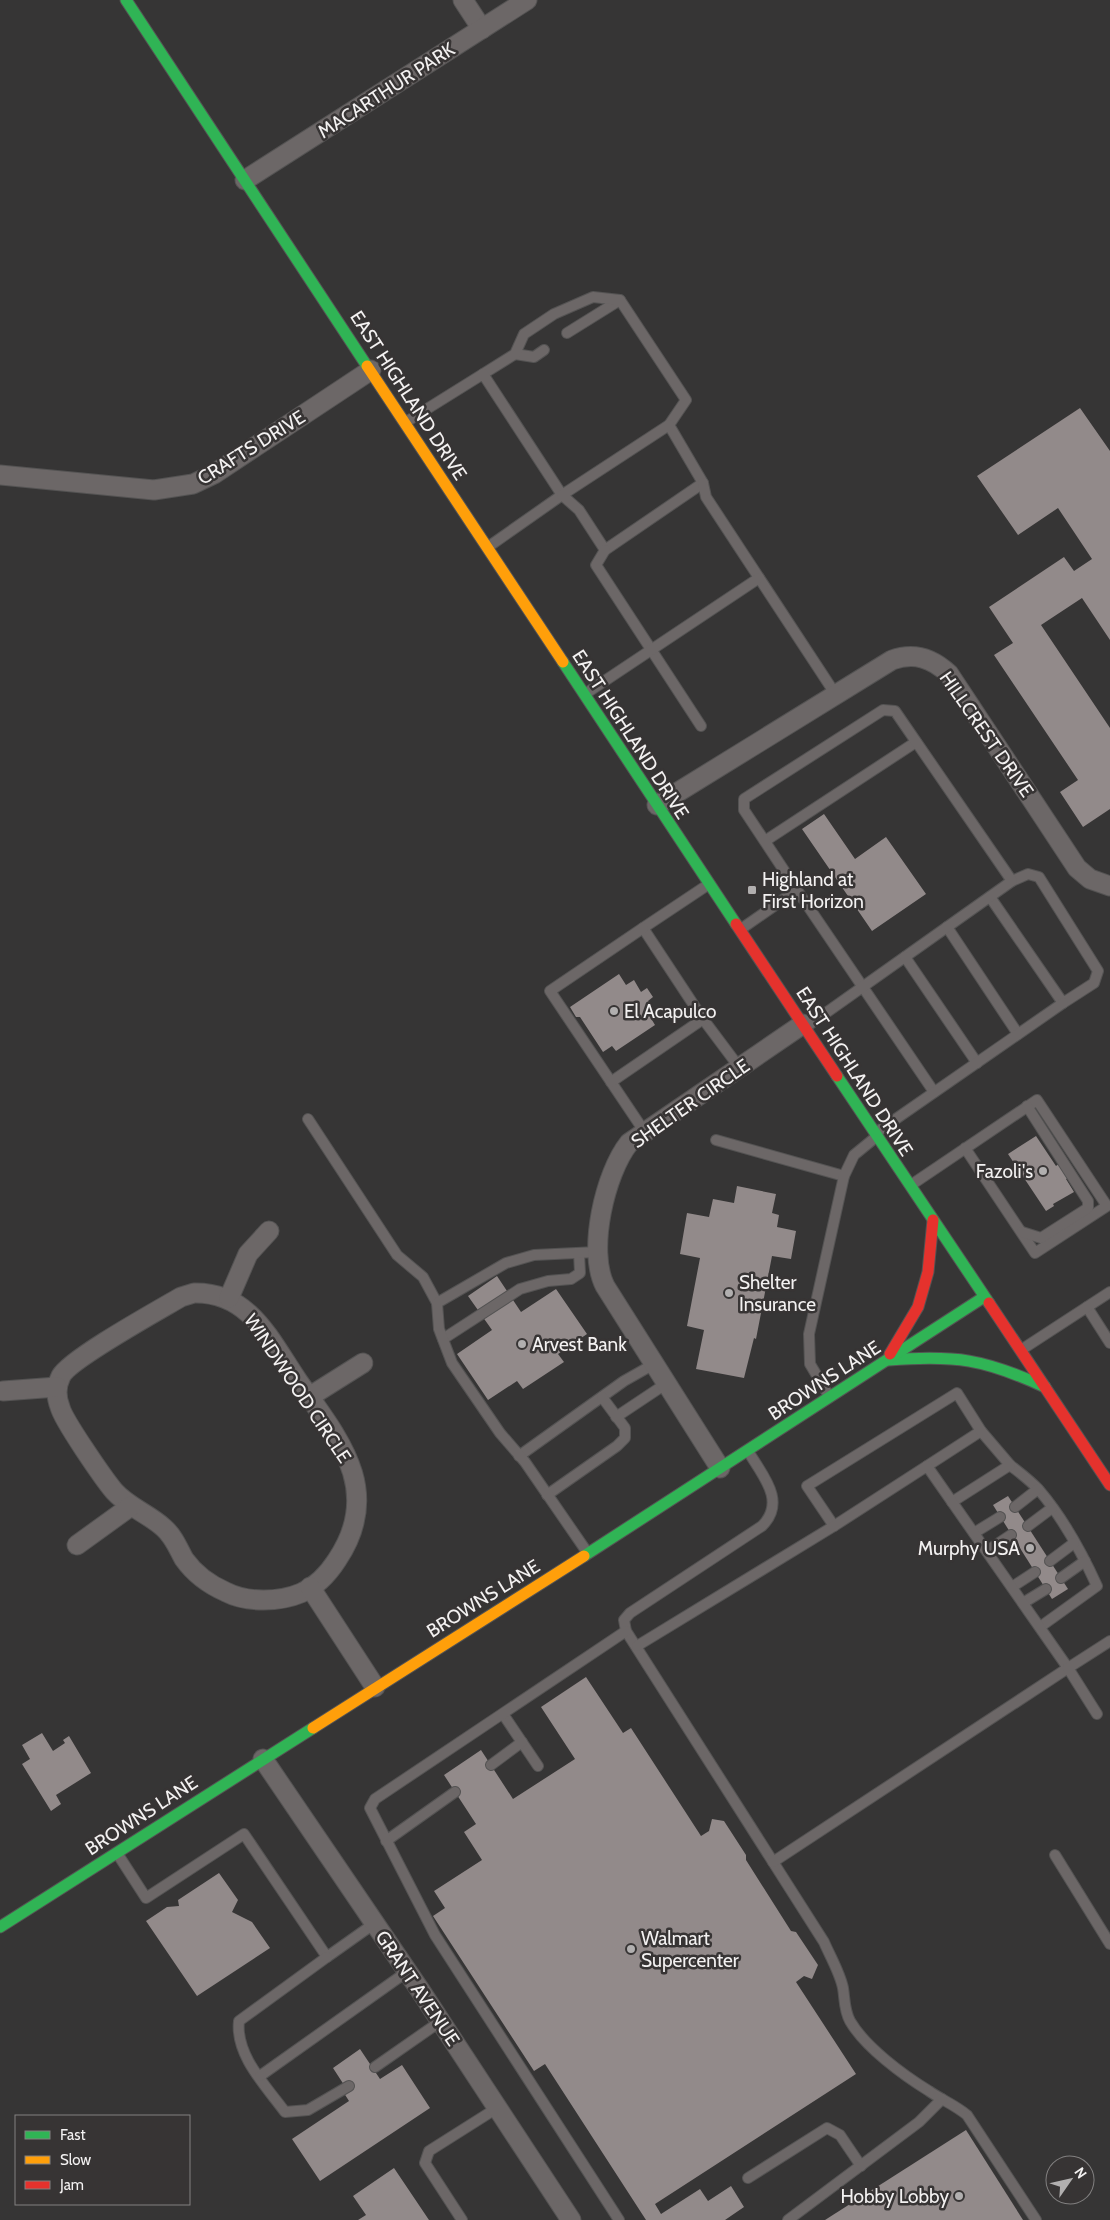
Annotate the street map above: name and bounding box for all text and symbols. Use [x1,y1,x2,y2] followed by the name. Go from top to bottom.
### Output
[314,37,459,143] street label: MACARTHUR PARK
[345,306,472,484] street label: EAST HIGHLAND DRIVE
[193,405,309,490] street label: CRAFTS DRIVE
[567,645,694,823] street label: EAST HIGHLAND DRIVE
[935,667,1039,802] street label: HILLCREST DRIVE
[762,868,864,913] place label: Highland at First Horizon
[746,884,758,896] marker: Highland at First Horizon
[791,982,918,1160] street label: EAST HIGHLAND DRIVE
[624,1000,716,1023] place label: El Acapulco
[608,1005,620,1017] marker: El Acapulco
[627,1054,754,1153] street label: SHELTER CIRCLE
[976,1160,1033,1183] place label: Fazoli's
[1037,1165,1049,1177] marker: Fazoli's
[739,1271,816,1316] place label: Shelter Insurance
[723,1287,735,1299] marker: Shelter Insurance
[239,1309,356,1467] street label: WINDWOOD CIRCLE
[532,1333,627,1356] place label: Arvest Bank
[764,1336,885,1425] street label: BROWNS LANE
[516,1338,528,1350] marker: Arvest Bank
[918,1537,1020,1560] place label: Murphy USA
[1024,1542,1036,1554] marker: Murphy USA
[422,1554,544,1642] street label: BROWNS LANE
[81,1771,202,1860] street label: BROWNS LANE
[371,1926,465,2050] street label: GRANT AVENUE
[641,1927,739,1972] place label: Walmart Supercenter
[625,1943,637,1955] marker: Walmart Supercenter
[15,2115,190,2205] legend
[60,2126,85,2144] text: Fast
[60,2151,91,2169] text: Slow
[1045,2155,1095,2205] north arrow
[1071,2164,1091,2182] text: N
[59,2176,84,2194] text: Jam
[840,2185,949,2208] place label: Hobby Lobby
[953,2190,965,2202] marker: Hobby Lobby

